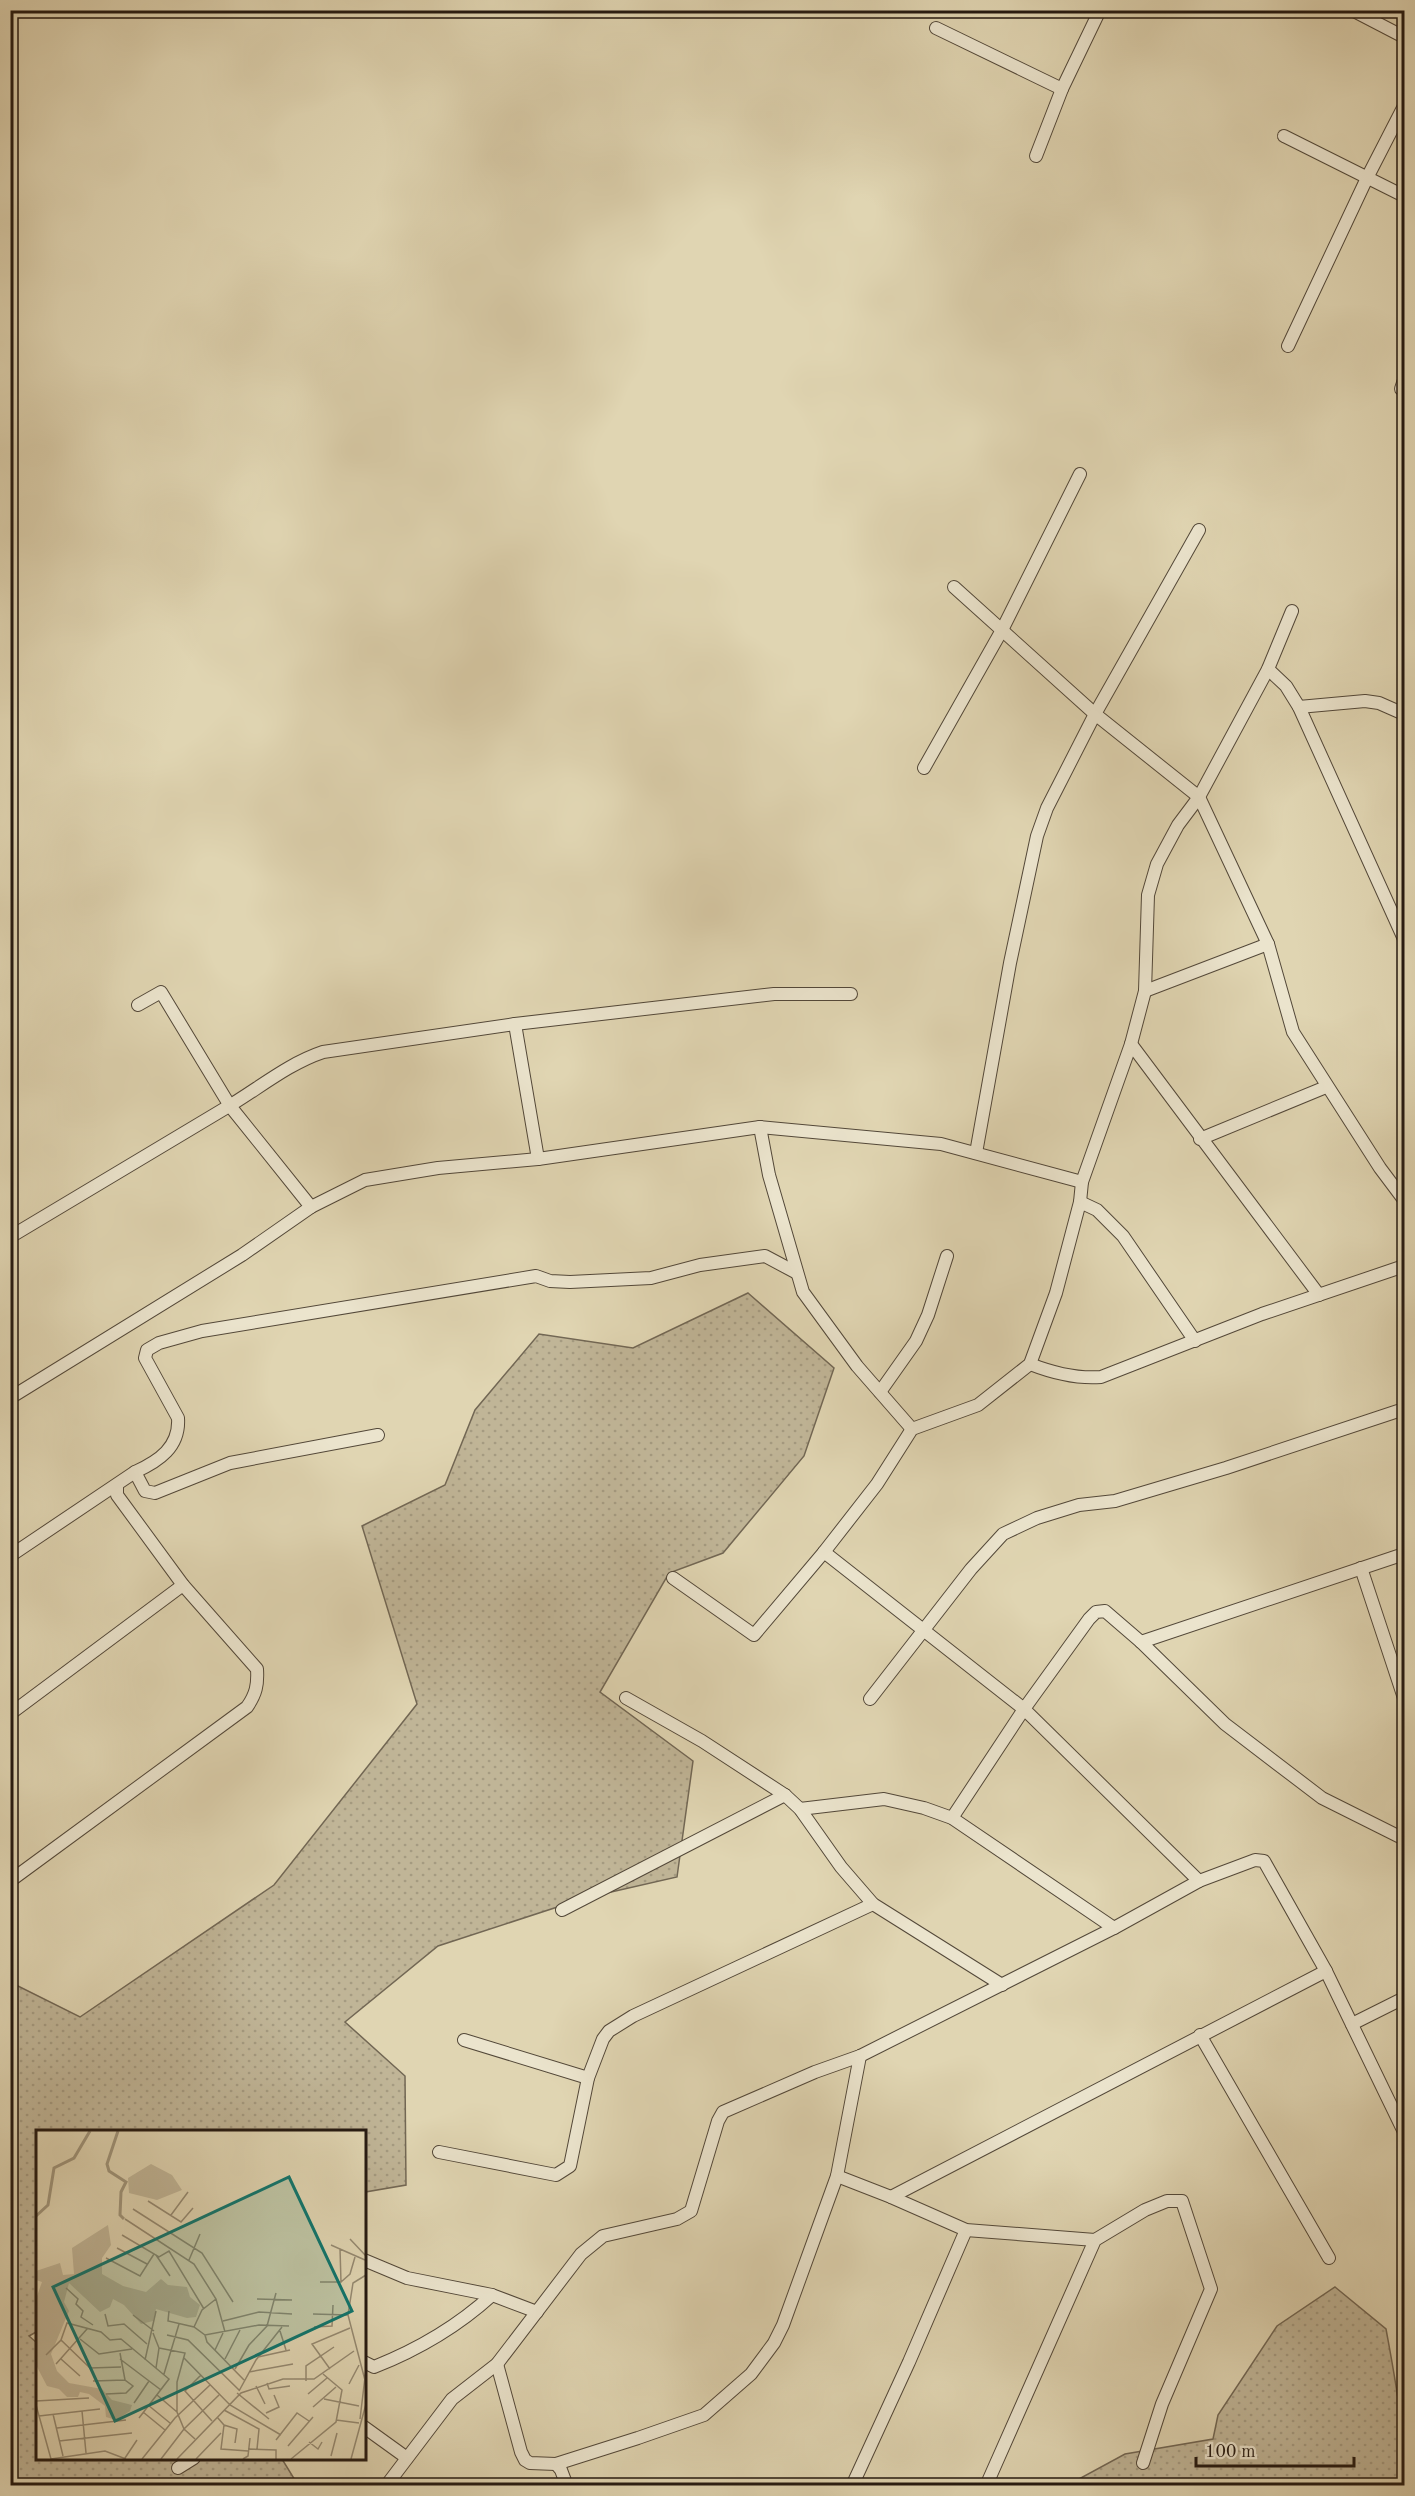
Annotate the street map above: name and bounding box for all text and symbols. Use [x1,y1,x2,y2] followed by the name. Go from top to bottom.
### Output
[36,2130,366,2460] inset map
[1196,2430,1354,2468] scale bar
[1205,2443,1256,2461] text: 100 m

